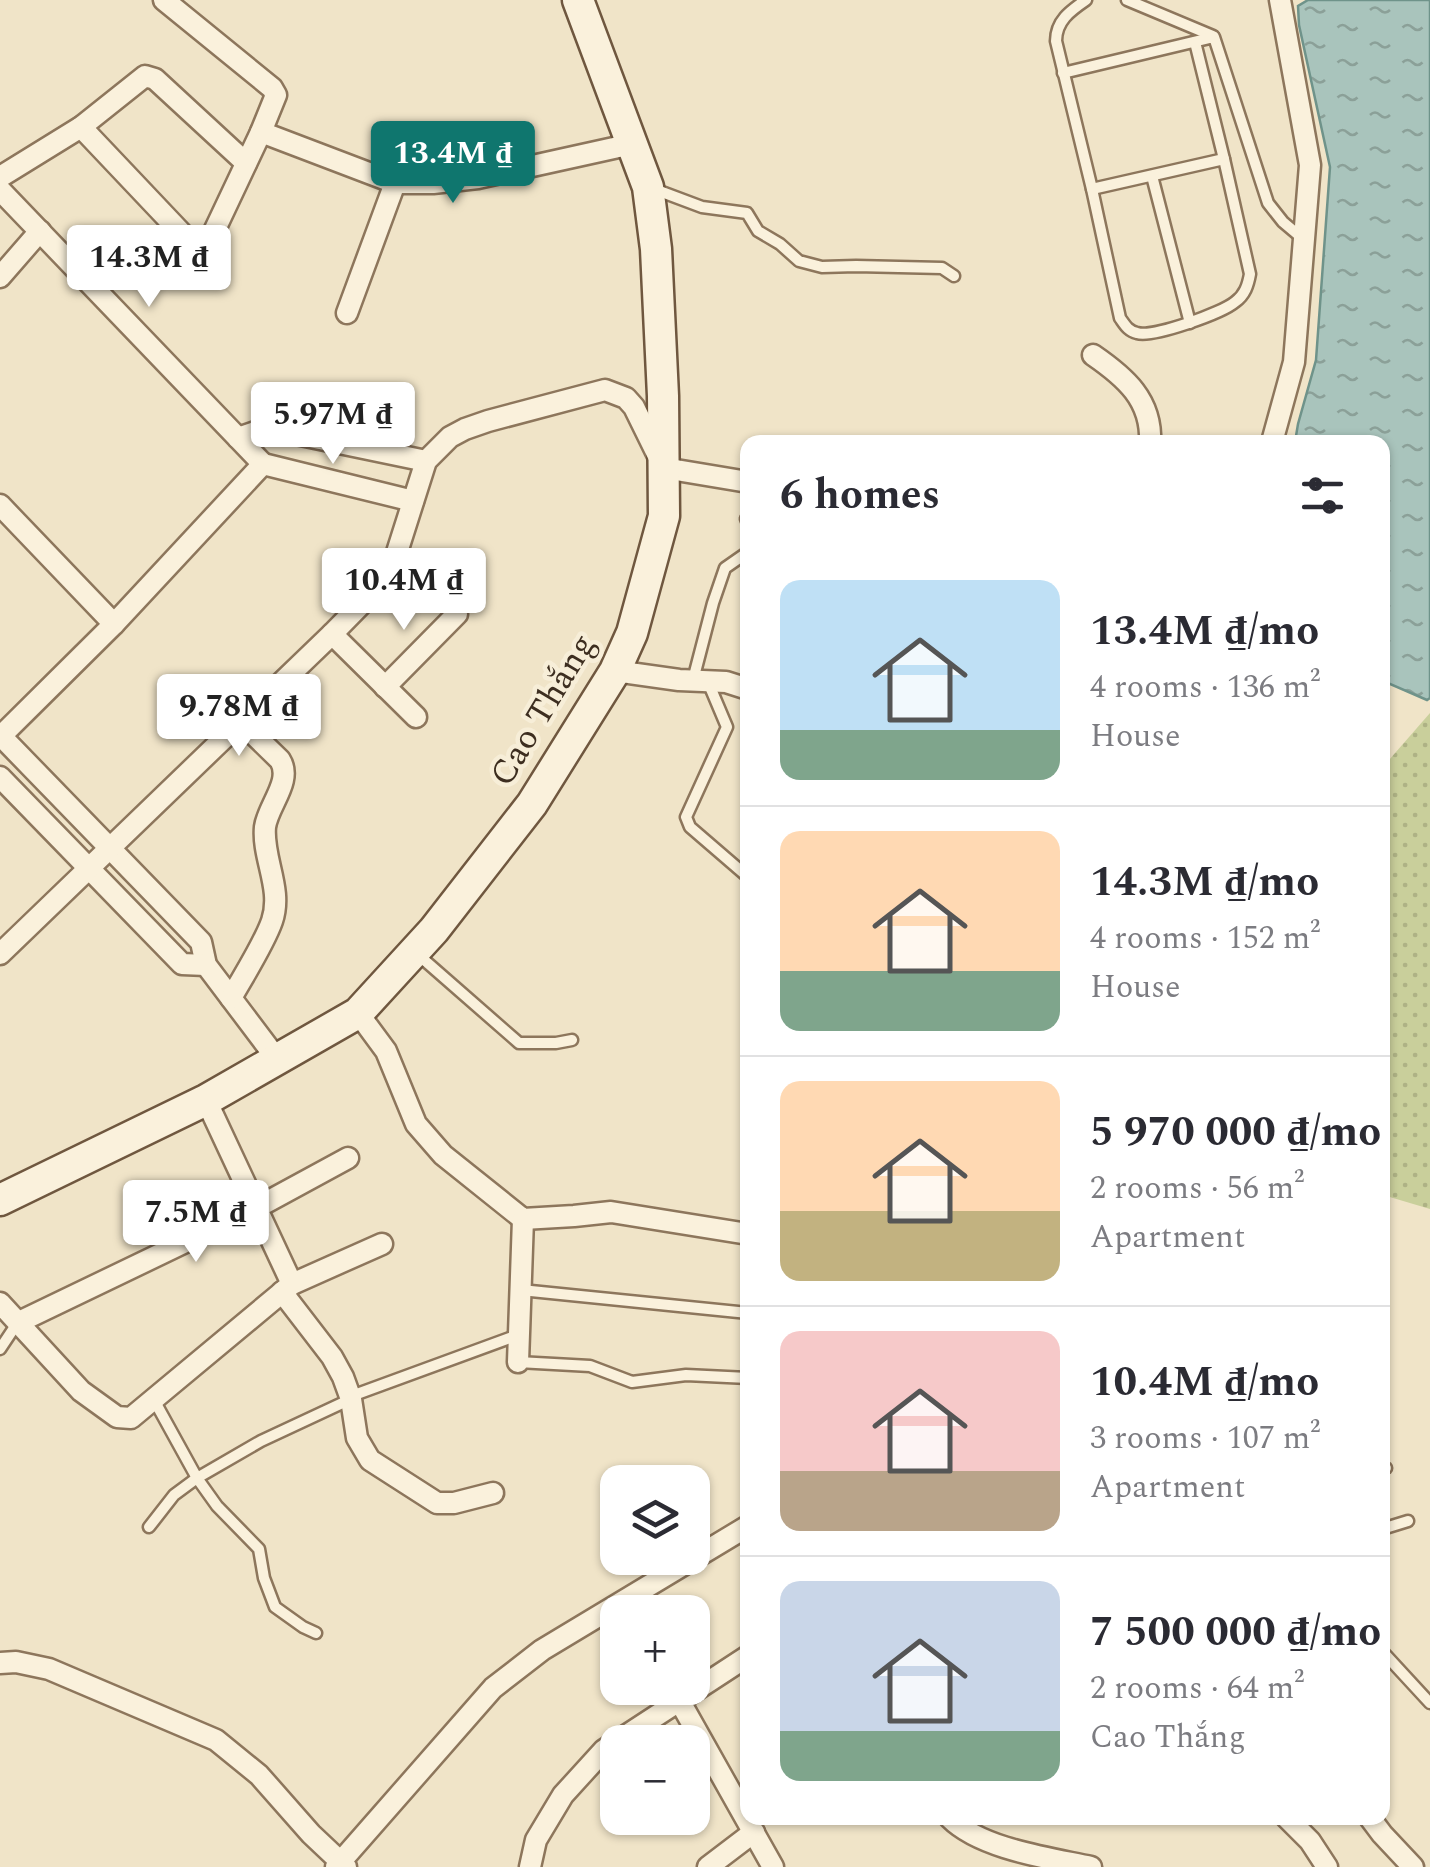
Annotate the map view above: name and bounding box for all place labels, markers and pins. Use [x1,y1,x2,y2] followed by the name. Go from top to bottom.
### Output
[361,121,545,206] pin: 13.4M ₫
[57,225,241,310] pin: 14.3M ₫
[241,382,425,467] pin: 5.97M ₫
[312,548,496,633] pin: 10.4M ₫
[147,674,331,759] pin: 9.78M ₫
[115,1180,277,1265] pin: 7.5M ₫

